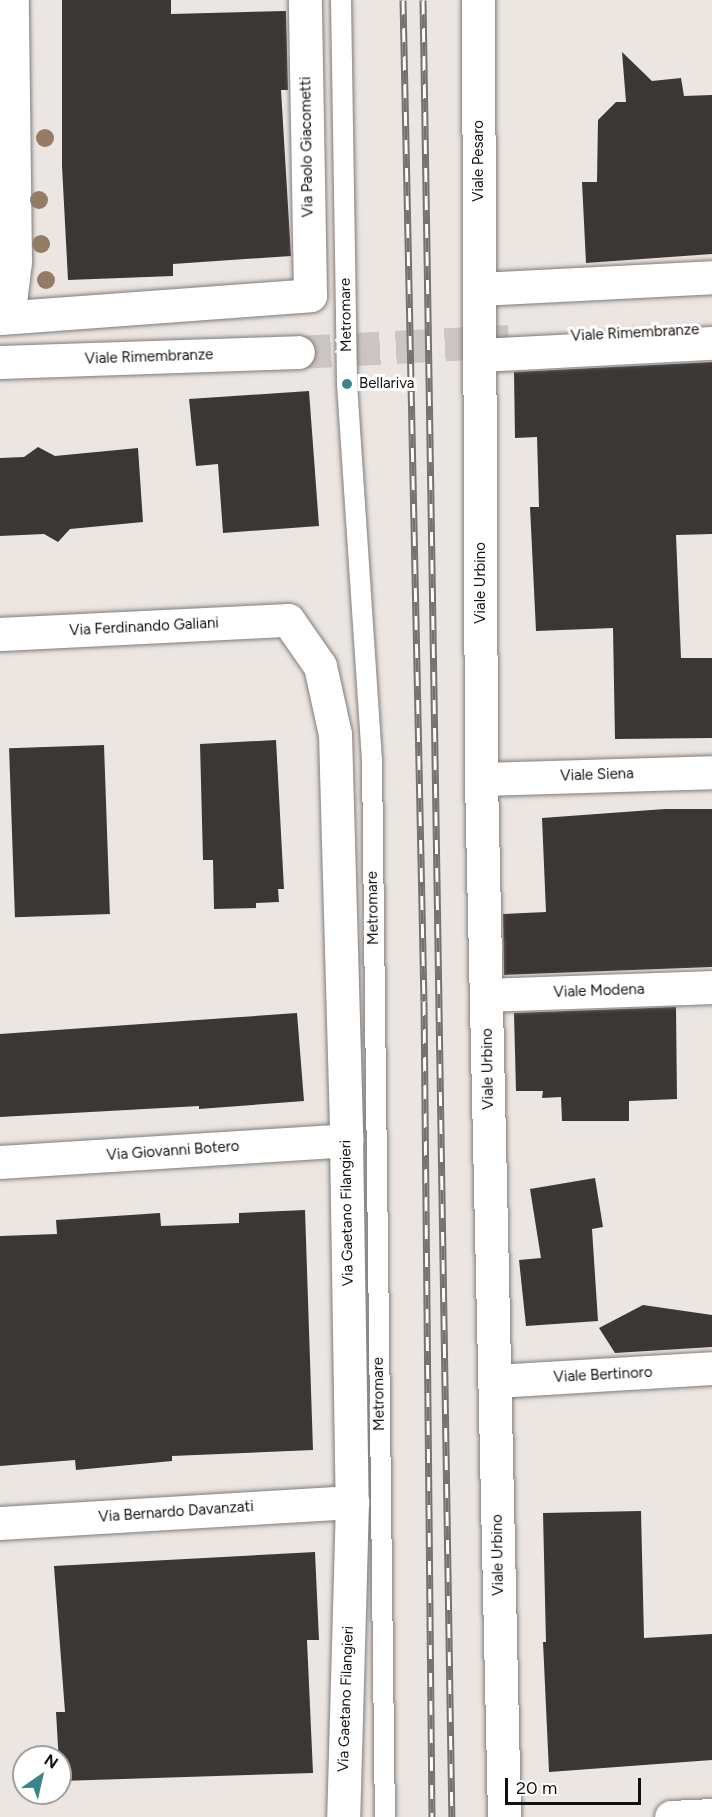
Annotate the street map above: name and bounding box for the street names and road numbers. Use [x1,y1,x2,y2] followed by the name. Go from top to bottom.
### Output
[297,76,317,218] street label: Via Paolo Giacometti
[470,120,488,202] street label: Viale Pesaro
[336,278,356,352] street label: Metromare
[570,321,700,345] street label: Viale Rimembranze
[84,346,214,368] street label: Viale Rimembranze
[472,542,490,624] street label: Viale Urbino
[69,614,219,640] street label: Via Ferdinando Galiani
[560,765,634,785] street label: Viale Siena
[363,871,383,945] street label: Metromare
[553,980,645,1002] street label: Viale Modena
[478,1028,498,1110] street label: Viale Urbino
[106,1137,240,1165] street label: Via Giovanni Botero
[337,1140,357,1286] street label: Via Gaetano Filangieri
[369,1357,389,1431] street label: Metromare
[553,1363,653,1387] street label: Viale Bertinoro
[98,1498,254,1526] street label: Via Bernardo Davanzati
[488,1514,508,1596] street label: Viale Urbino
[334,1625,358,1773] street label: Via Gaetano Filangieri

